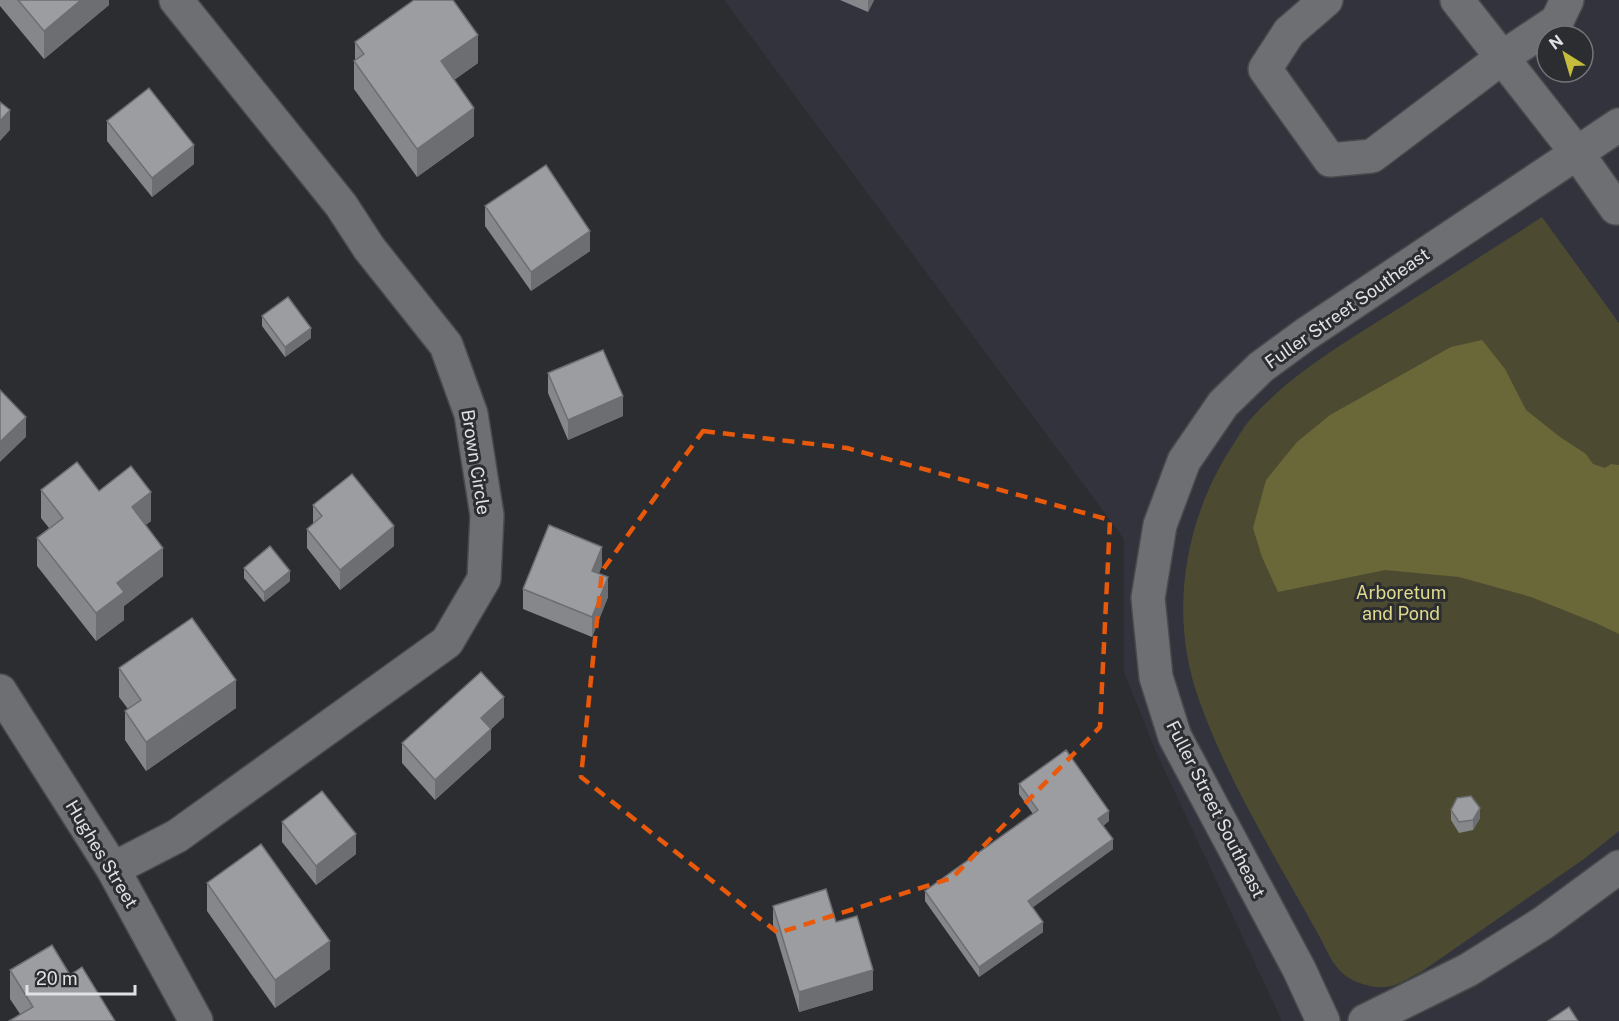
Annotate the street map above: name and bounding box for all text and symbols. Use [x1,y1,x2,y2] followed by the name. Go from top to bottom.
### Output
[1535,24,1595,84] north arrow
[1546,31,1567,54] text: N
[1261,243,1433,373] street label: Fuller Street Southeast
[457,408,495,516] street label: Brown Circle
[1356,582,1446,624] park label: Arboretum and Pond
[1162,717,1270,901] street label: Fuller Street Southeast
[62,796,142,912] street label: Hughes Street
[27,958,135,996] scale bar
[36,968,78,989] text: 20 m

